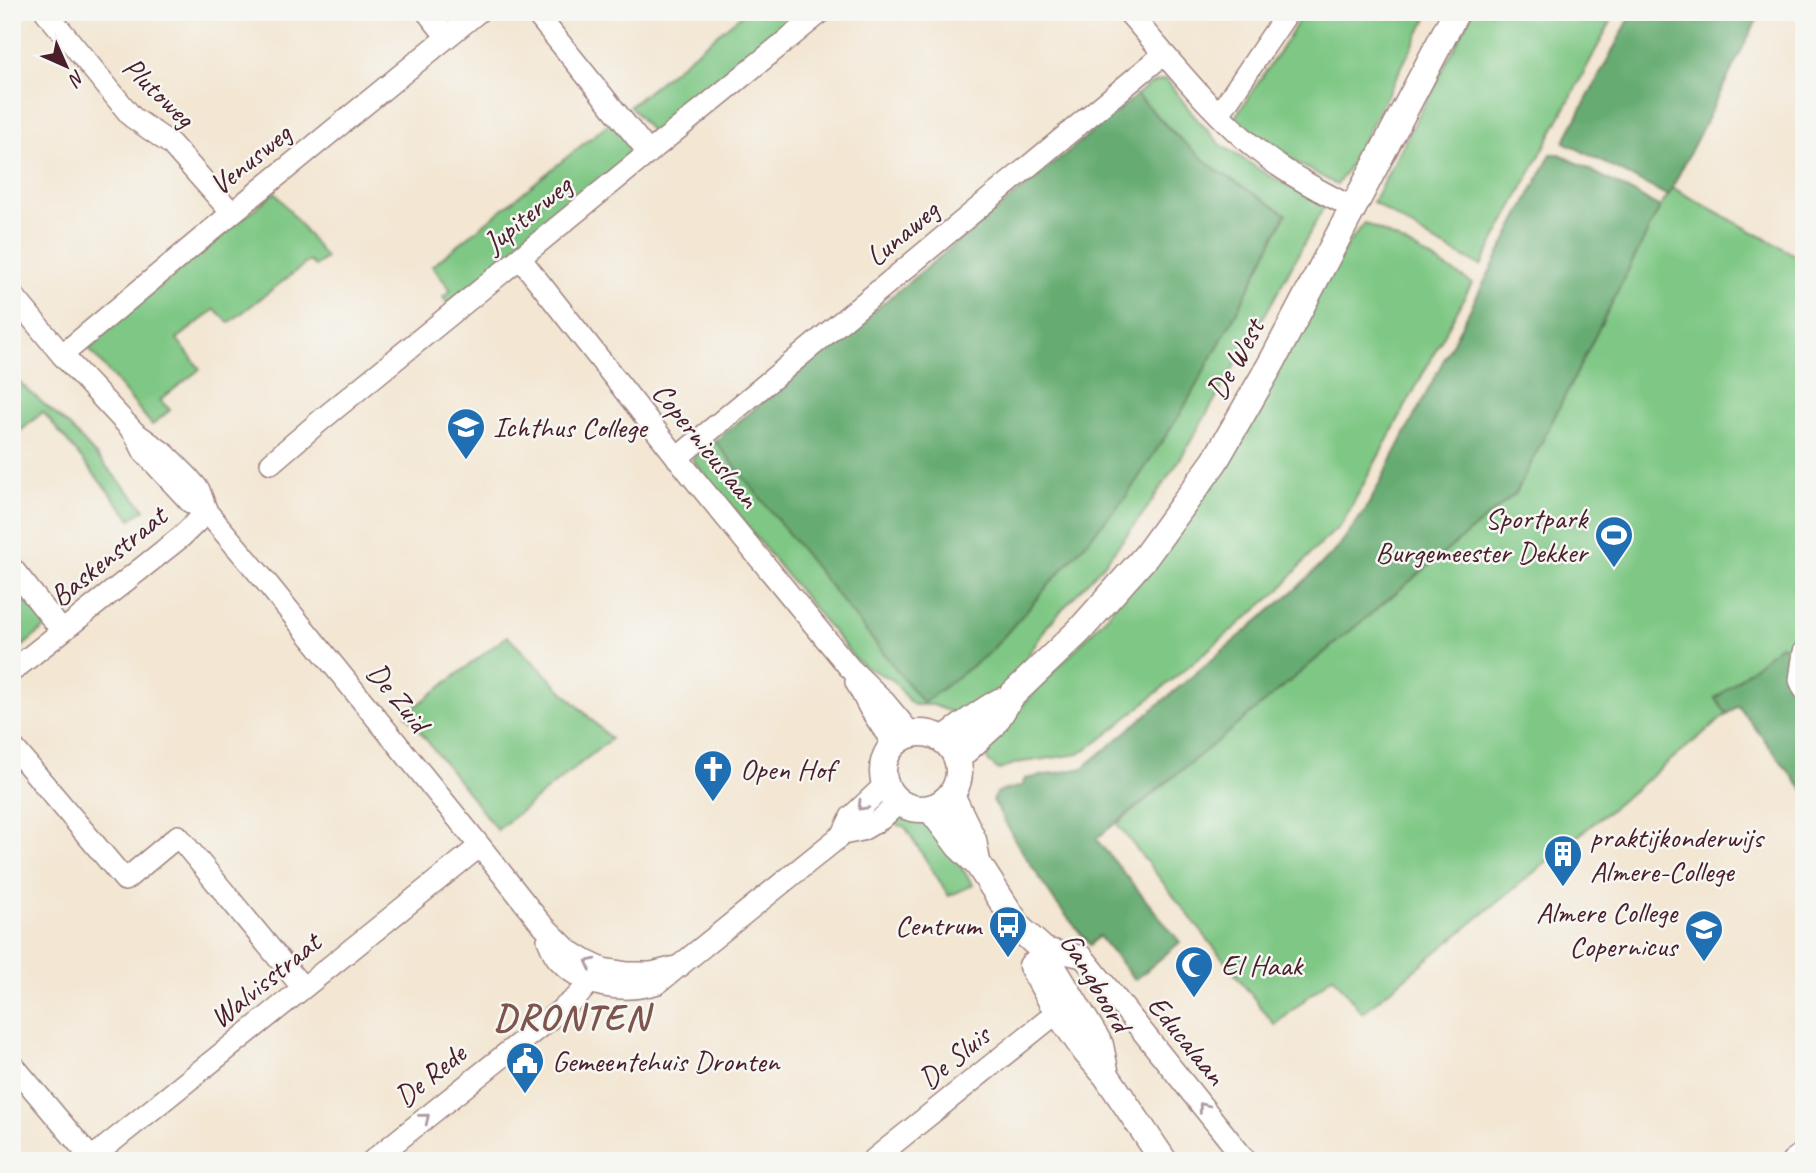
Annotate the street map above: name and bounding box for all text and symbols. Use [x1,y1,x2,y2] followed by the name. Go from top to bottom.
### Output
[32,32,102,102] north arrow
[115,48,204,137] street label: Plutoweg
[62,65,90,92] text: N
[201,114,300,203] street label: Venusweg
[473,165,581,262] street label: Jupiterweg
[858,190,948,275] street label: Lunaweg
[1197,309,1274,406] street label: De West
[644,375,769,517] street label: Copernicuslaan
[445,406,487,461] school or university icon: Ichthus College
[493,408,649,446] place label: Ichthus College
[42,495,177,615] street label: Baskenstraat
[1375,499,1589,571] place label: Sportpark Burgemeester Dekker
[1593,514,1635,569] sports icon: Sportpark Burgemeester Dekker
[358,654,440,743] street label: De Zuid
[692,748,734,803] church icon: Open Hof
[740,750,841,788] place label: Open Hof
[857,798,870,811] one-way arrow
[1590,818,1765,890] place label: praktijkonderwijs Almere-College
[1542,833,1584,888] building icon: praktijkonderwijs Almere-College
[1536,893,1680,965] place label: Almere College Copernicus
[987,904,1029,959] bus stop icon: Centrum
[895,906,983,944] place label: Centrum
[1683,908,1725,963] school or university icon: Almere College Copernicus
[202,922,331,1036] street label: Walvisstraat
[1052,926,1142,1042] street label: Gangboord
[1173,944,1215,999] mosque icon: El Haak
[1221,946,1304,984] place label: El Haak
[585,957,597,971] one-way arrow
[1139,987,1236,1094] street label: Educalaan
[494,993,654,1040] district label: DRONTEN
[910,1015,1000,1097] street label: De Sluis
[387,1033,475,1115] street label: De Rede
[504,1040,546,1095] public building icon: Gemeentehuis Dronten
[552,1042,781,1080] place label: Gemeentehuis Dronten
[1199,1103,1212,1115] one-way arrow
[416,1114,429,1126] one-way arrow

